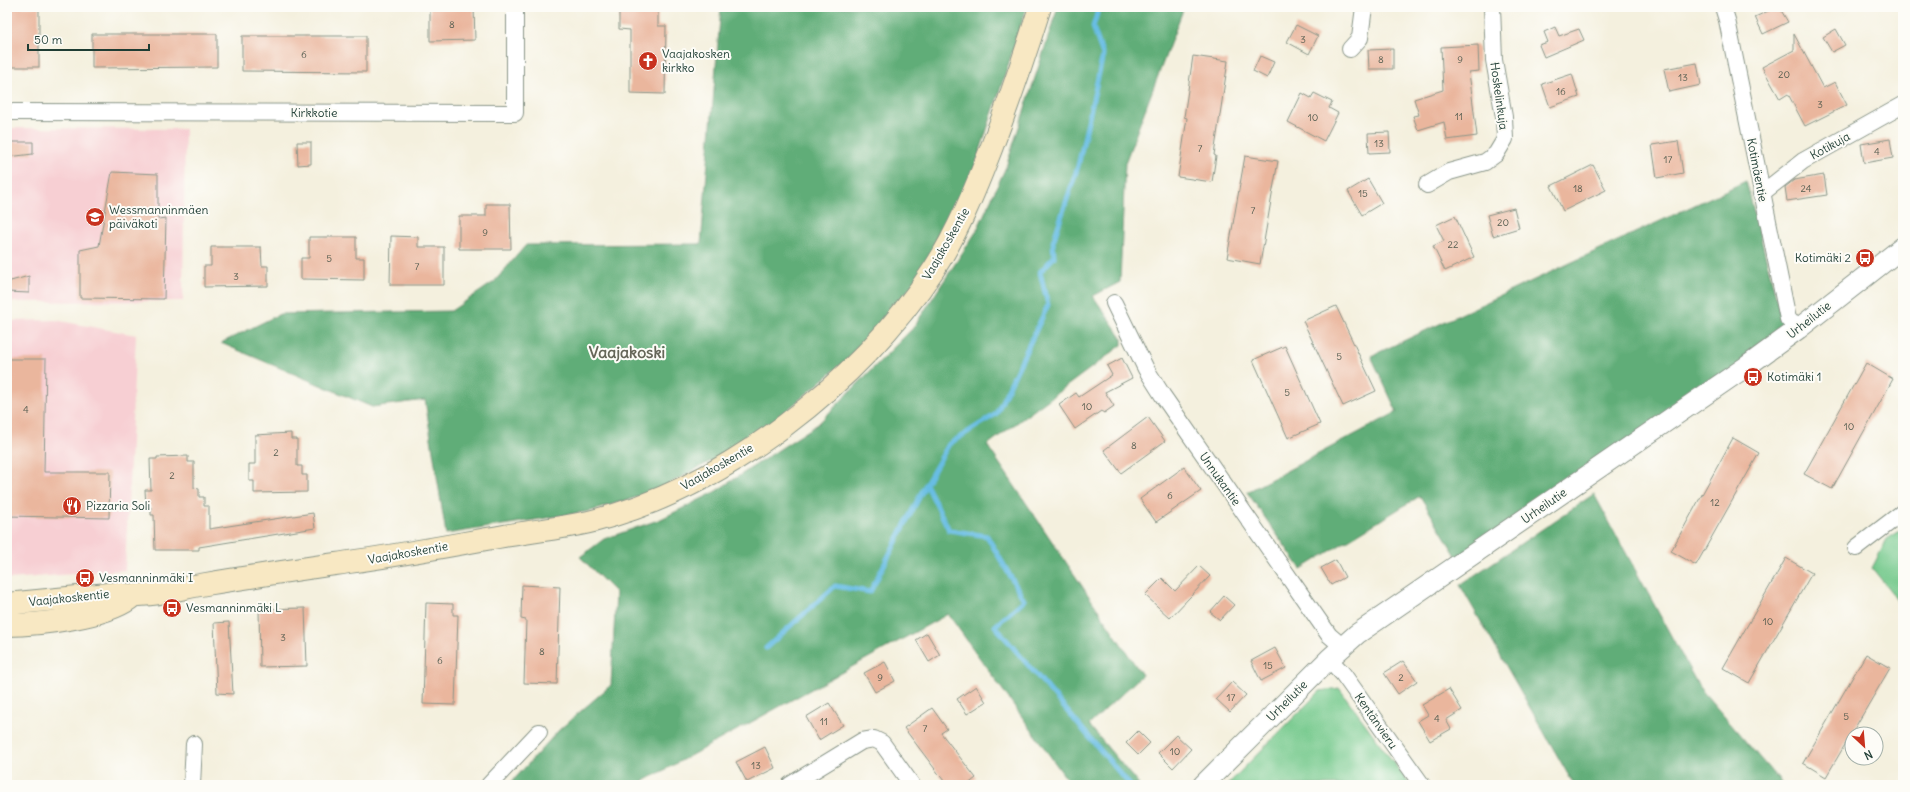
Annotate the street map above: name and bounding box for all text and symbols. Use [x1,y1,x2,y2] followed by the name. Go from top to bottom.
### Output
[449,18,455,31] house number: 8
[28,26,149,52] scale bar
[34,32,63,47] text: 50 m
[1300,33,1306,46] house number: 3
[662,46,730,75] place label: Vaajakosken kirkko
[301,48,307,61] house number: 6
[637,50,659,72] church icon: Vaajakosken kirkko
[1378,53,1384,66] house number: 8
[1457,53,1463,66] house number: 9
[1487,61,1512,131] street label: Hoskelinkuja
[1778,68,1790,81] house number: 20
[1678,71,1688,84] house number: 13
[1556,85,1566,98] house number: 16
[1817,98,1823,111] house number: 3
[290,105,338,120] street label: Kirkkotie
[1455,110,1463,123] house number: 11
[1308,111,1318,124] house number: 10
[1807,128,1852,163] street label: Kotikuja
[1374,137,1384,150] house number: 13
[1744,137,1771,203] street label: Kotimäentie
[1198,142,1203,155] house number: 7
[1874,145,1880,158] house number: 4
[1664,153,1673,166] house number: 17
[1573,182,1583,195] house number: 18
[1800,182,1812,195] house number: 24
[1358,187,1368,200] house number: 15
[109,202,209,231] place label: Wessmanninmäen päiväkoti
[1251,204,1256,217] house number: 7
[919,205,972,283] street label: Vaajakoskentie
[84,206,106,228] school or university icon: Wessmanninmäen päiväkoti
[1497,216,1509,229] house number: 20
[482,226,488,239] house number: 9
[1448,238,1459,251] house number: 22
[1854,247,1876,269] bus stop icon: Kotimäki 2
[1795,250,1851,265] place label: Kotimäki 2
[326,252,332,265] house number: 5
[415,260,420,273] house number: 7
[233,270,239,283] house number: 3
[1784,298,1834,342] street label: Urheilutie
[589,342,665,362] district label: Vaajakoski
[1336,350,1342,363] house number: 5
[1742,366,1764,388] bus stop icon: Kotimäki 1
[1767,369,1821,384] place label: Kotimäki 1
[1284,386,1290,399] house number: 5
[1082,400,1092,413] house number: 10
[23,403,29,416] house number: 4
[1844,420,1854,433] house number: 10
[1131,439,1137,452] house number: 8
[678,440,756,493] street label: Vaajakoskentie
[273,446,279,459] house number: 2
[1197,449,1244,508] street label: Unnukantie
[169,469,175,482] house number: 2
[1518,485,1569,527] street label: Urheilutie
[1167,489,1173,502] house number: 6
[61,495,83,517] restaurant icon: Pizzaria Soli
[1710,496,1720,509] house number: 12
[86,498,150,513] place label: Pizzaria Soli
[367,538,449,567] street label: Vaajakoskentie
[74,567,96,589] bus stop icon: Vesmanninmäki I
[99,570,193,585] place label: Vesmanninmäki I
[28,586,110,609] street label: Vaajakoskentie
[161,597,183,619] bus stop icon: Vesmanninmäki L
[186,600,282,615] place label: Vesmanninmäki L
[1763,615,1773,628] house number: 10
[280,631,286,644] house number: 3
[539,645,545,658] house number: 8
[437,654,443,667] house number: 6
[1263,659,1273,672] house number: 15
[877,671,883,684] house number: 9
[1398,671,1404,684] house number: 2
[1263,677,1310,724] street label: Urheilutie
[1352,690,1401,752] street label: Kentänvieru
[1227,691,1236,704] house number: 17
[1843,710,1849,723] house number: 5
[1434,712,1440,725] house number: 4
[820,715,828,728] house number: 11
[923,722,928,735] house number: 7
[1844,726,1884,766] north arrow
[1170,745,1180,758] house number: 10
[1862,747,1875,763] text: N
[751,759,761,772] house number: 13

